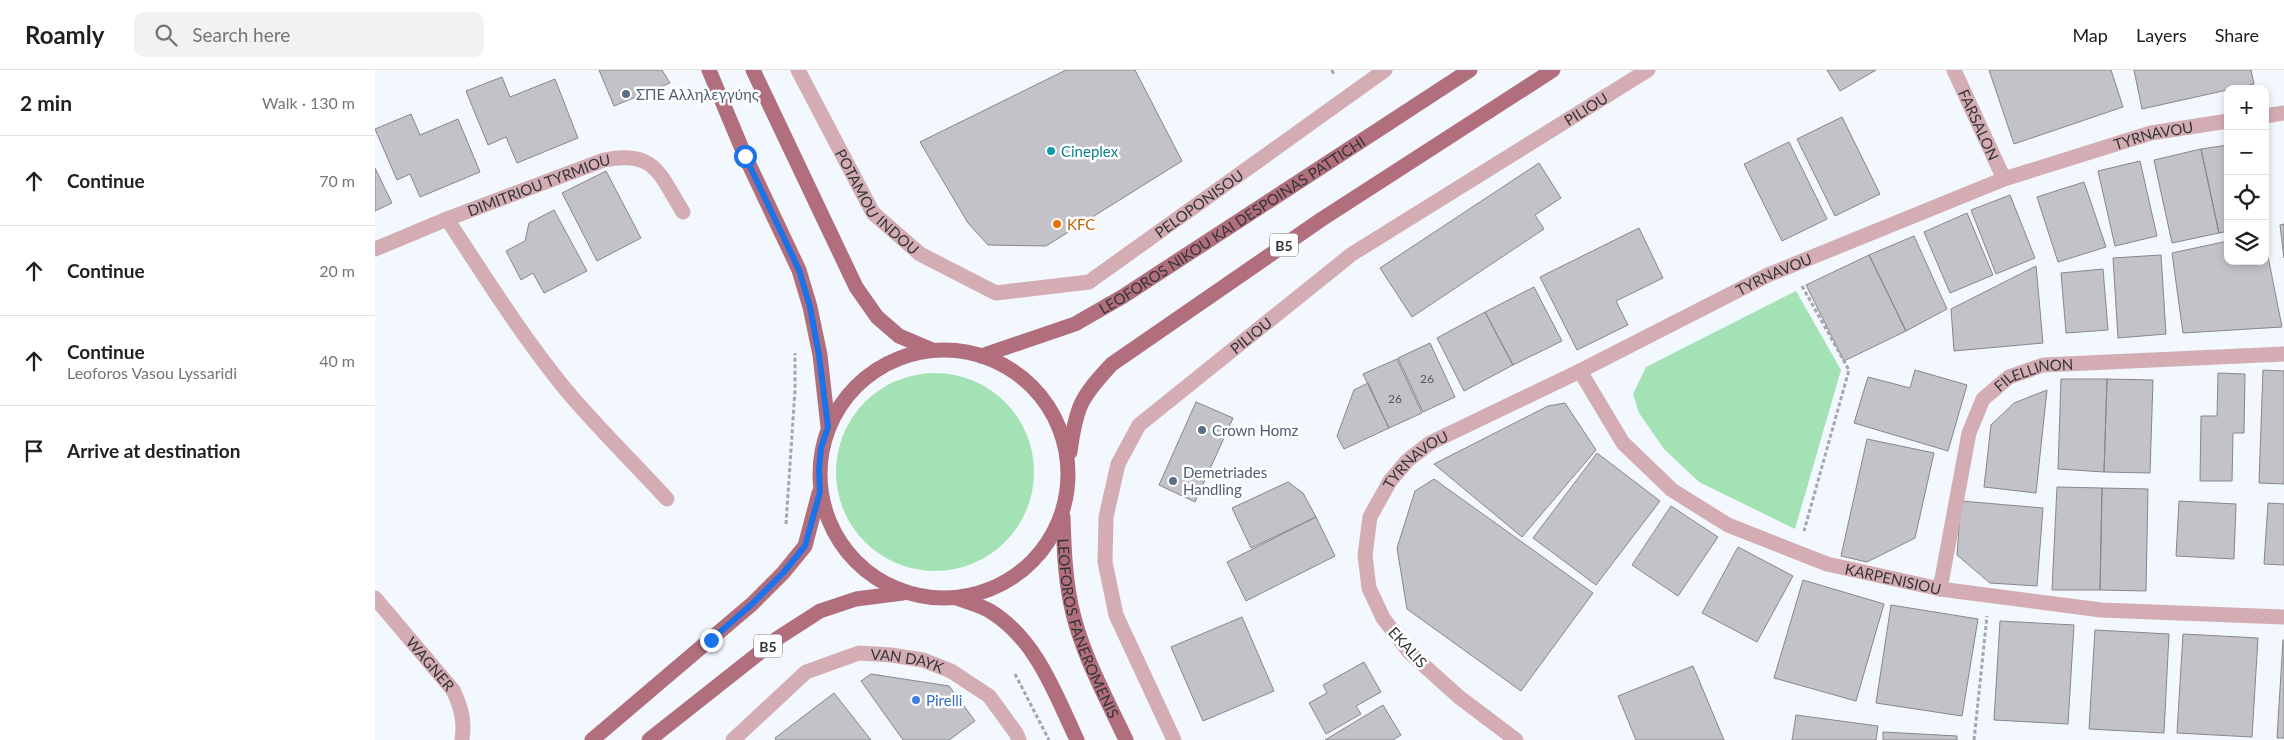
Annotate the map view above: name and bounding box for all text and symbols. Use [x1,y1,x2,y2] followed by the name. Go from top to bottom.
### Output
[134,12,484,57] search box
[25,20,104,49] text: Roamly
[152,21,180,49] icon: search
[192,23,290,46] text: Search here
[2072,24,2108,46] text: Map
[2136,24,2187,46] text: Layers
[2215,24,2259,46] text: Share
[636,85,759,103] place label: ΣΠΕ Αλληλεγγύης
[2224,85,2269,265] map controls
[2224,85,2269,130] button: +
[1955,86,2003,163] street label: FARSALON
[620,88,632,100] marker: ΣΠΕ Αλληλεγγύης
[1561,88,1611,129] street label: PILIOU
[20,90,72,115] text: 2 min
[262,93,355,112] text: Walk · 130 m
[2111,118,2194,153] street label: TYRNAVOU
[2224,130,2269,175] button: −
[1095,132,1369,317] street label: LEOFOROS NIKOU KAI DESPOINAS PATTICHI
[1061,142,1119,160] place label: Cineplex
[734,145,757,168] route start
[1045,145,1057,157] marker: Cineplex
[832,146,923,258] street label: POTAMOU INDOU
[465,150,612,220] street label: DIMITRIOU TYRMIOU
[1151,166,1247,241] street label: PELOPONISOU
[20,167,48,195] icon: ahead
[67,169,145,192] text: Continue
[319,171,355,190] text: 70 m
[2224,175,2269,220] button: locate
[1067,215,1095,233] place label: KFC
[1051,218,1063,230] marker: KFC
[2224,220,2269,265] button: layers
[1270,234,1298,256] road number: B5
[1733,249,1814,299] street label: TYRNAVOU
[20,257,48,285] icon: ahead
[67,259,145,282] text: Continue
[319,261,355,280] text: 20 m
[1226,313,1275,357] street label: PILIOU
[67,340,145,363] text: Continue
[20,347,48,375] icon: ahead
[319,351,355,370] text: 40 m
[1990,355,2074,395] street label: FILELLINON
[67,363,237,382] text: Leoforos Vasou Lyssaridi
[1420,371,1434,386] house number: 26
[1388,391,1402,406] house number: 26
[1212,421,1299,439] place label: Crown Homz
[1196,424,1208,436] marker: Crown Homz
[1379,427,1451,492] street label: TYRNAVOU
[20,437,48,465] icon: arrive
[67,439,240,462] text: Arrive at destination
[1183,463,1267,498] place label: Demetriades Handling
[1167,475,1179,487] marker: Demetriades Handling
[1055,538,1123,721] street label: LEOFOROS FANEROMENIS
[1843,559,1943,598] street label: KARPENISIOU
[1385,623,1431,671] street label: EKALIS
[700,629,723,652] route end
[403,633,459,695] street label: WAGNER
[754,634,782,658] road number: B5
[870,645,947,676] street label: VAN DAYK
[926,691,962,709] place label: Pirelli
[910,694,922,706] marker: Pirelli

